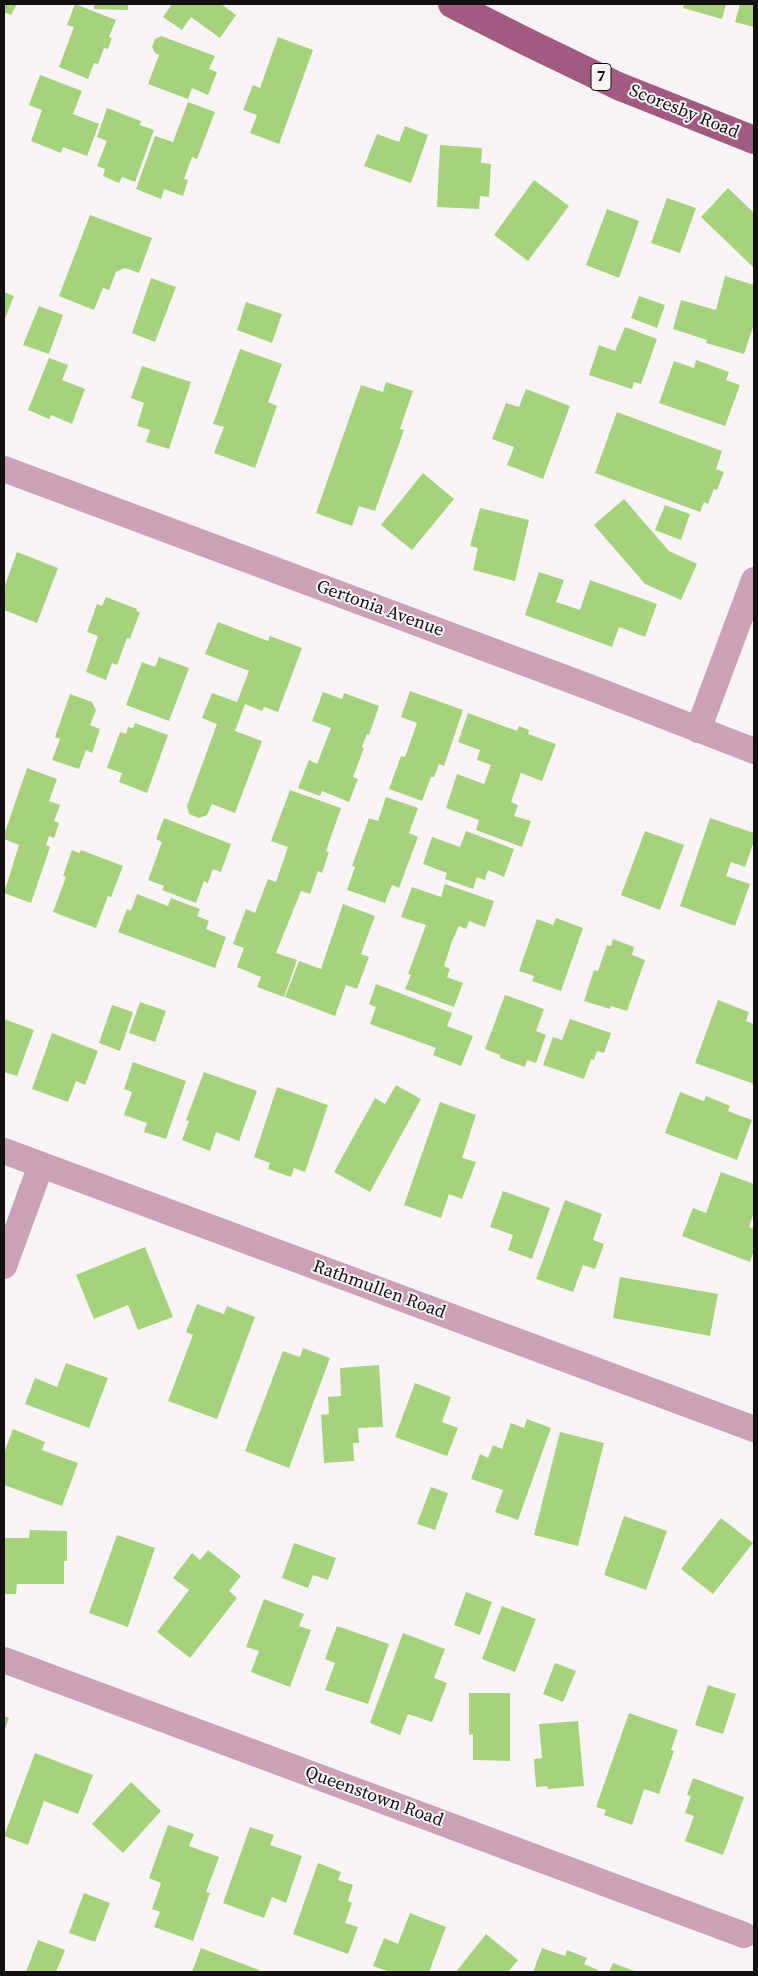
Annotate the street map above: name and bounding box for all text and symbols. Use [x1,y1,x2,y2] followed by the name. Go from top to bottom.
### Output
[591,64,611,90] road number: 7
[626,80,742,144] street label: Scoresby Road
[313,576,447,642] street label: Gertonia Avenue
[310,1256,448,1324] street label: Rathmullen Road
[302,1762,446,1832] street label: Queenstown Road

